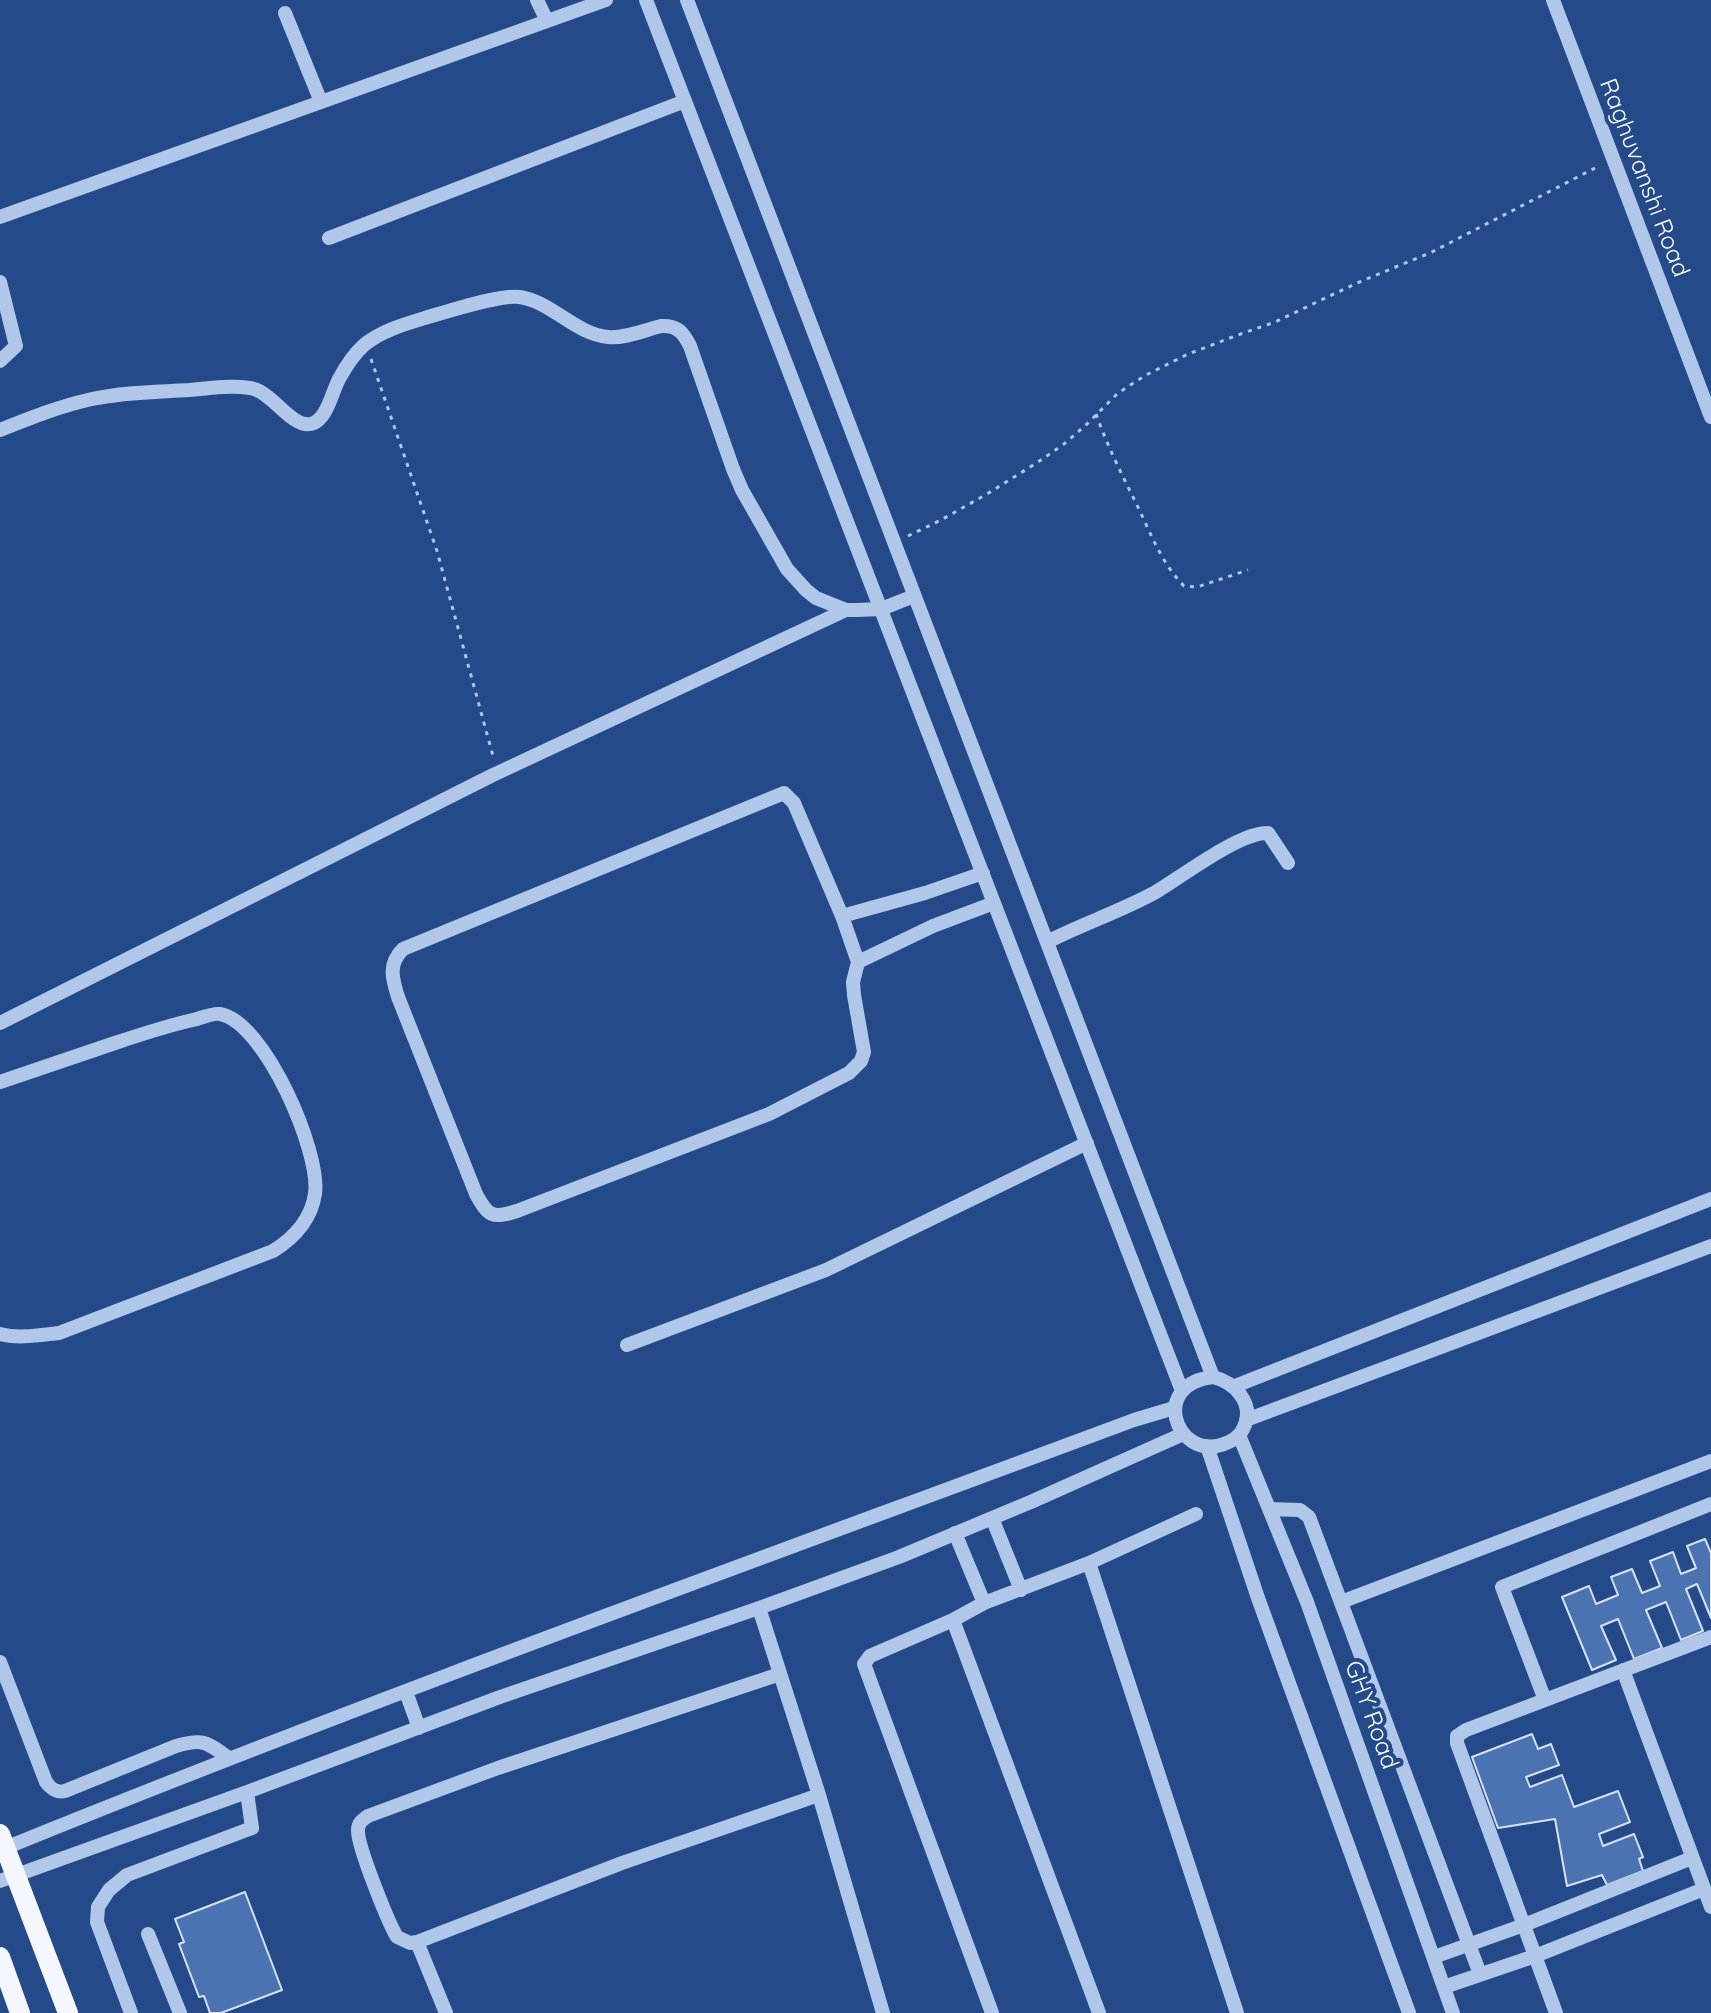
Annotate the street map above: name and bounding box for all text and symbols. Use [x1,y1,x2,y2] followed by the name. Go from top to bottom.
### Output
[1593,75,1695,281] street label: Raghuvanshi Road
[1338,1657,1404,1773] street label: GHY Road

